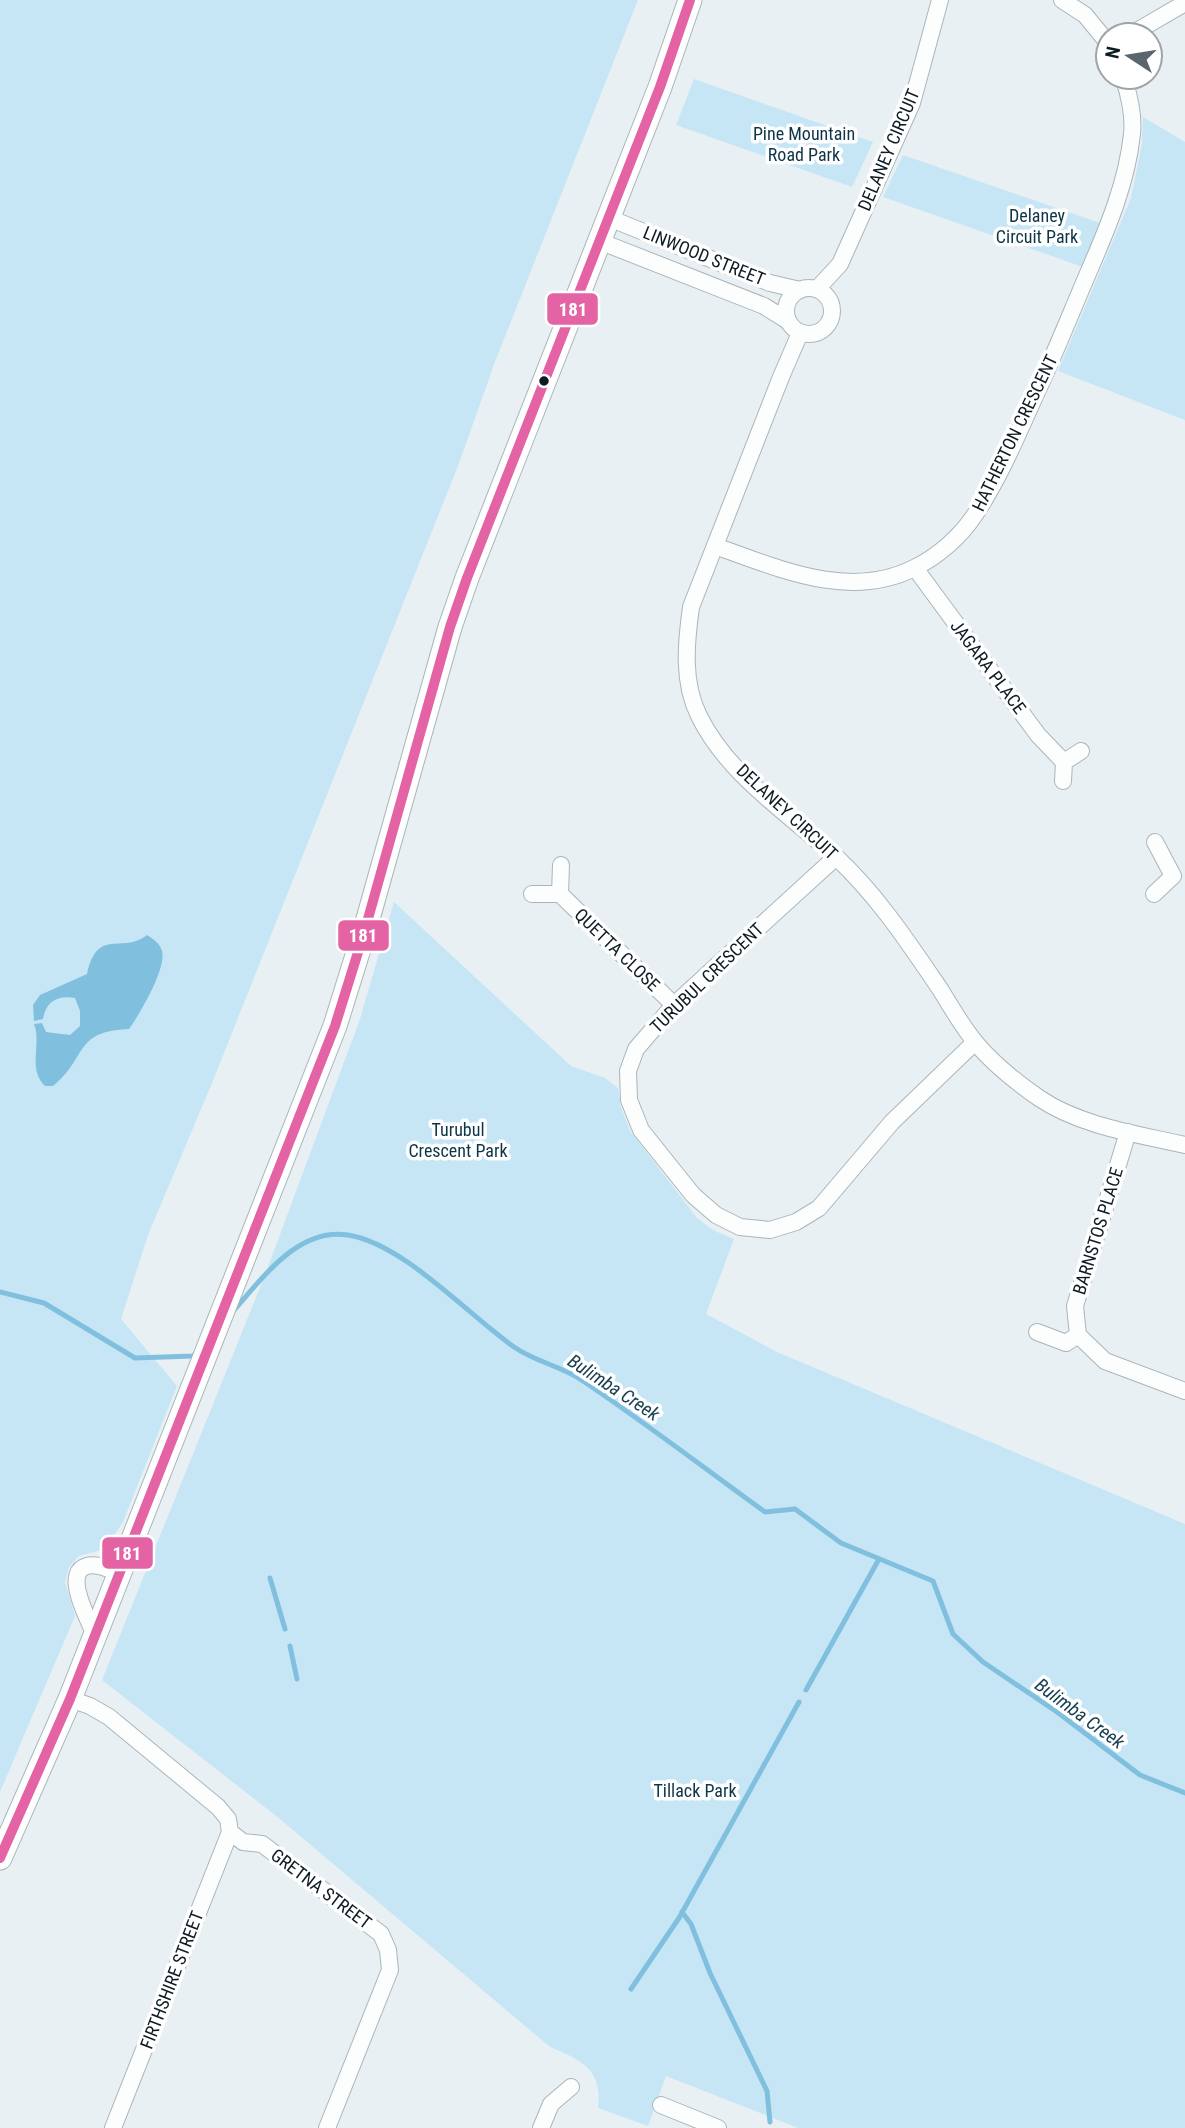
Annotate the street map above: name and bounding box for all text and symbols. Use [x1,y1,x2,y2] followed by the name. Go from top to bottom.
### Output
[1094,21,1164,91] north arrow
[1100,44,1125,61] text: N
[853,86,924,214] street label: DELANEY CIRCUIT
[753,123,855,165] park label: Pine Mountain Road Park
[996,205,1078,247] park label: Delaney Circuit Park
[640,222,768,290] street label: LINWOOD STREET
[546,292,599,326] line badge: 181
[559,298,587,321] text: 181
[968,351,1062,514] street label: HATHERTON CRESCENT
[537,374,551,388] unlabelled marker
[946,616,1031,718] street label: JAGARA PLACE
[733,760,842,864] street label: DELANEY CIRCUIT
[570,904,664,995] street label: QUETTA CLOSE
[646,918,768,1037] street label: TURUBUL CRESCENT
[337,919,390,952] line badge: 181
[349,924,377,947] text: 181
[408,1119,508,1161] park label: Turubul Crescent Park
[1068,1165,1127,1297] street label: BARNSTOS PLACE
[563,1349,665,1426] water label: Bulimba Creek
[101,1536,154,1570] line badge: 181
[113,1542,141,1565] text: 181
[1030,1673,1130,1754] water label: Bulimba Creek
[653,1780,737,1801] park label: Tillack Park
[267,1844,376,1933] street label: GRETNA STREET
[136,1908,207,2052] street label: FIRTHSHIRE STREET

